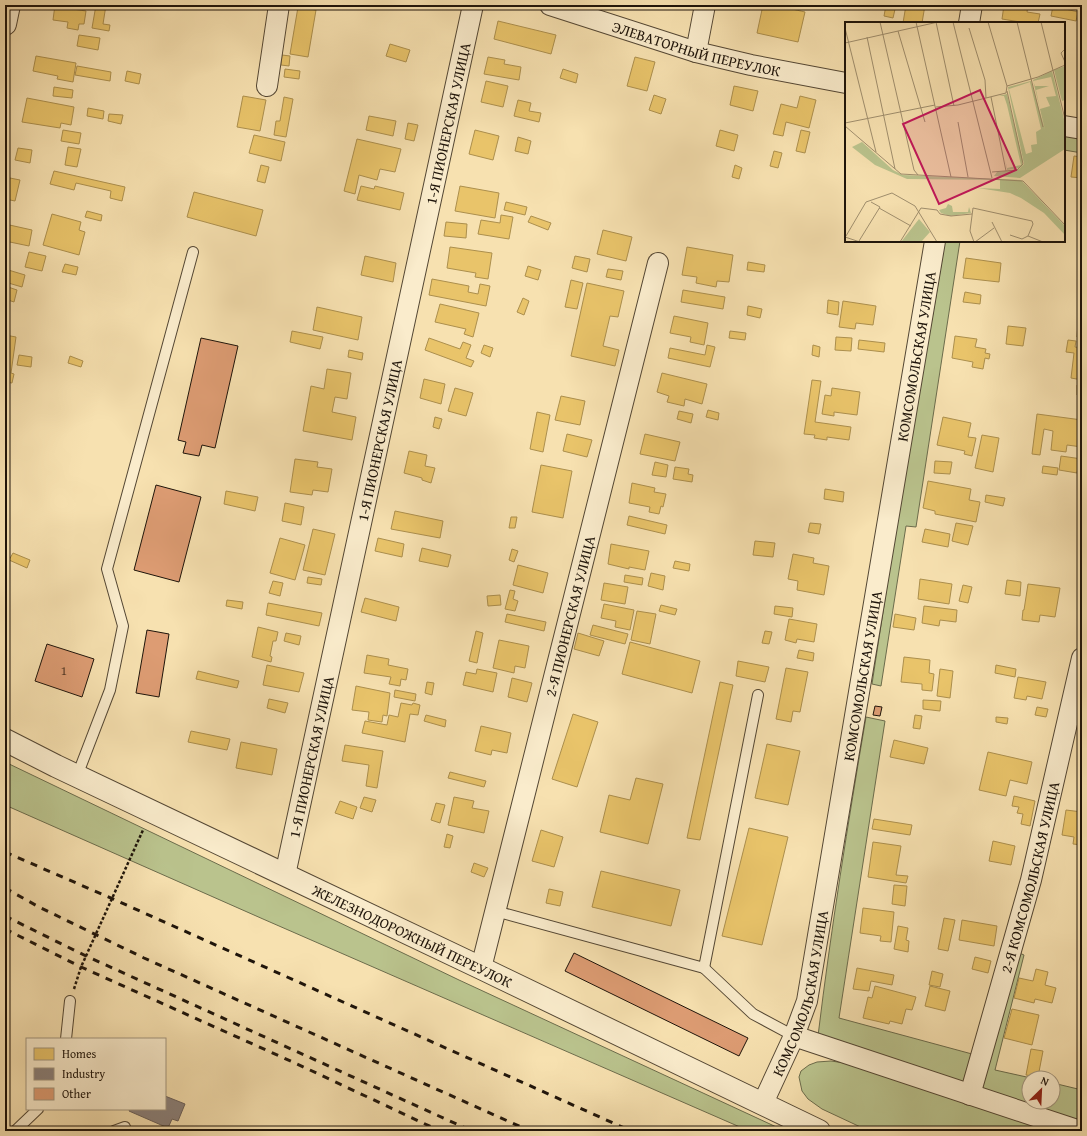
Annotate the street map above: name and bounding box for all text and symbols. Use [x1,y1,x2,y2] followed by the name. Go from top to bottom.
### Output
[610,15,783,81] street label: ЭЛЕВАТОРНЫЙ ПЕРЕУЛОК
[845,22,1065,242] inset map
[420,40,475,206] street label: 1-Я ПИОНЕРСКАЯ УЛИЦА
[891,270,940,443] street label: КОМСОМОЛЬСКАЯ УЛИЦА
[351,357,407,523] street label: 1-Я ПИОНЕРСКАЯ УЛИЦА
[539,533,600,699] street label: 2-Я ПИОНЕРСКАЯ УЛИЦА
[837,589,886,762] street label: КОМСОМОЛЬСКАЯ УЛИЦА
[61,661,67,680] house number: 1
[283,674,338,840] street label: 1-Я ПИОНЕРСКАЯ УЛИЦА
[995,779,1064,975] street label: 2-Я КОМСОМОЛЬСКАЯ УЛИЦА
[308,879,517,992] street label: ЖЕЛЕЗНОДОРОЖНЫЙ ПЕРЕУЛОК
[766,909,833,1079] street label: КОМСОМОЛЬСКАЯ УЛИЦА
[26,1038,166,1110] legend
[62,1045,97,1062] text: Homes
[62,1065,105,1082] text: Industry
[1021,1070,1061,1110] north arrow
[1038,1072,1052,1090] text: N
[62,1085,91,1102] text: Other

